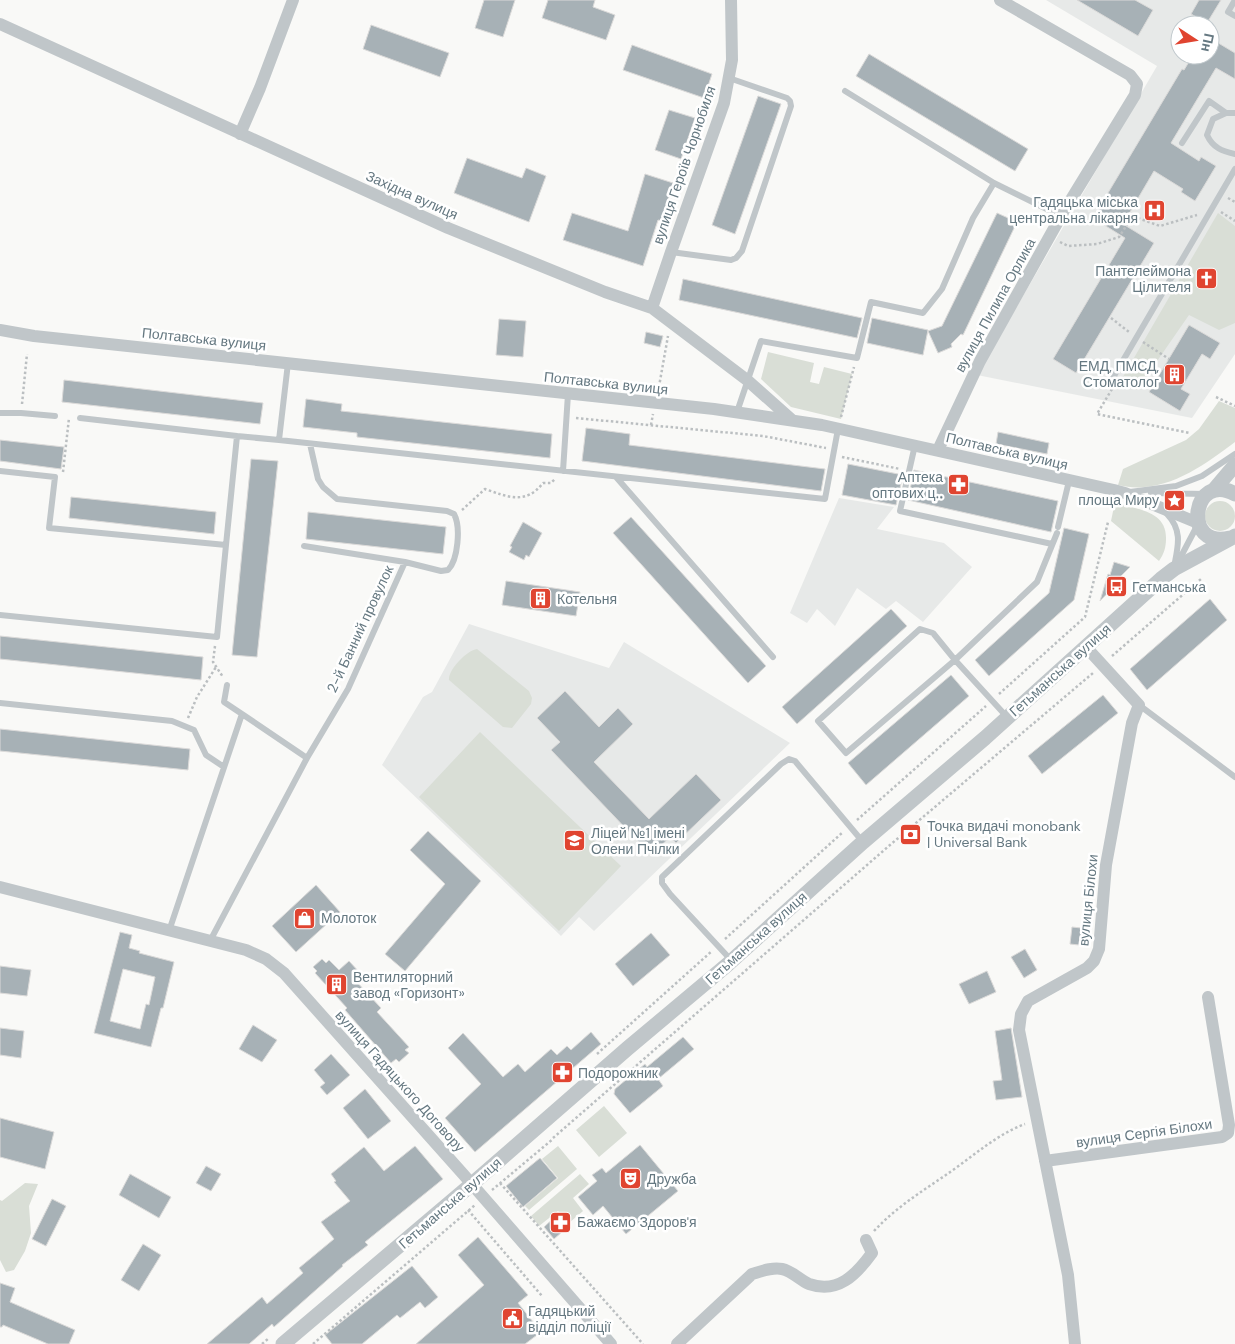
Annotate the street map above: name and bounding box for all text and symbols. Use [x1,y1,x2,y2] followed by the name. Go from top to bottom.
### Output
[1170,15,1220,65] north arrow
[1197,32,1218,54] text: Пн
[648,83,720,247] street label: вулиця Героїв Чорнобиля
[363,167,461,223] street label: Західна вулиця
[1009,193,1138,227] place label: Гадяцька міська центральна лікарня
[1142,198,1166,222] hospital icon: Гадяцька міська центральна лікарня
[951,235,1039,375] street label: вулиця Пилипа Орлика
[1095,262,1191,296] place label: Пантелеймона Цілителя
[1195,267,1219,291] church icon: Пантелеймона Цілителя
[141,324,267,354] street label: Полтавська вулиця
[1079,357,1159,391] place label: ЕМД, ПМСД, Стоматолог
[1163,362,1187,386] building icon: ЕМД, ПМСД, Стоматолог
[543,368,669,398] street label: Полтавська вулиця
[944,428,1070,474] street label: Полтавська вулиця
[872,468,943,502] place label: Аптека оптових ц‥
[947,473,971,497] pharmacy icon: Аптека оптових ц‥
[1163,488,1187,512] place icon: площа Миру
[1078,491,1159,509] place label: площа Миру
[323,562,398,695] street label: 2-й Банний провулок
[1104,575,1128,599] bus stop icon: Гетманська
[1132,578,1206,596] place label: Гетманська
[529,587,553,611] building icon: Котельня
[557,590,617,608] place label: Котельня
[1005,620,1115,720] street label: Гетьманська вулиця
[927,817,1081,851] place label: Точка видачі monobank | Universal Bank
[899,822,923,846] bank icon: Точка видачі monobank | Universal Bank
[591,824,685,858] place label: Ліцей №1 імені Олени Пчілки
[563,829,587,853] school or university icon: Ліцей №1 імені Олени Пчілки
[1074,853,1102,947] street label: вулиця Білохи
[701,888,811,988] street label: Гетьманська вулиця
[293,906,317,930] shop icon: Молоток
[321,909,377,927] place label: Молоток
[353,968,465,1002] place label: Вентиляторний завод «Горизонт»
[325,973,349,997] building icon: Вентиляторний завод «Горизонт»
[331,1006,469,1156] street label: вулиця Гадяцького Договору
[550,1061,574,1085] pharmacy icon: Подорожник
[578,1064,659,1082] place label: Подорожник
[1075,1115,1213,1151] street label: вулиця Сергія Білохи
[395,1153,505,1253] street label: Гетьманська вулиця
[619,1167,643,1191] theatre icon: Дружба
[647,1170,696,1188] place label: Дружба
[549,1210,573,1234] pharmacy icon: Бажаємо Здоров'я
[577,1213,697,1231] place label: Бажаємо Здоров'я
[528,1302,611,1336] place label: Гадяцький відділ поліції
[500,1307,524,1331] public building icon: Гадяцький відділ поліції

